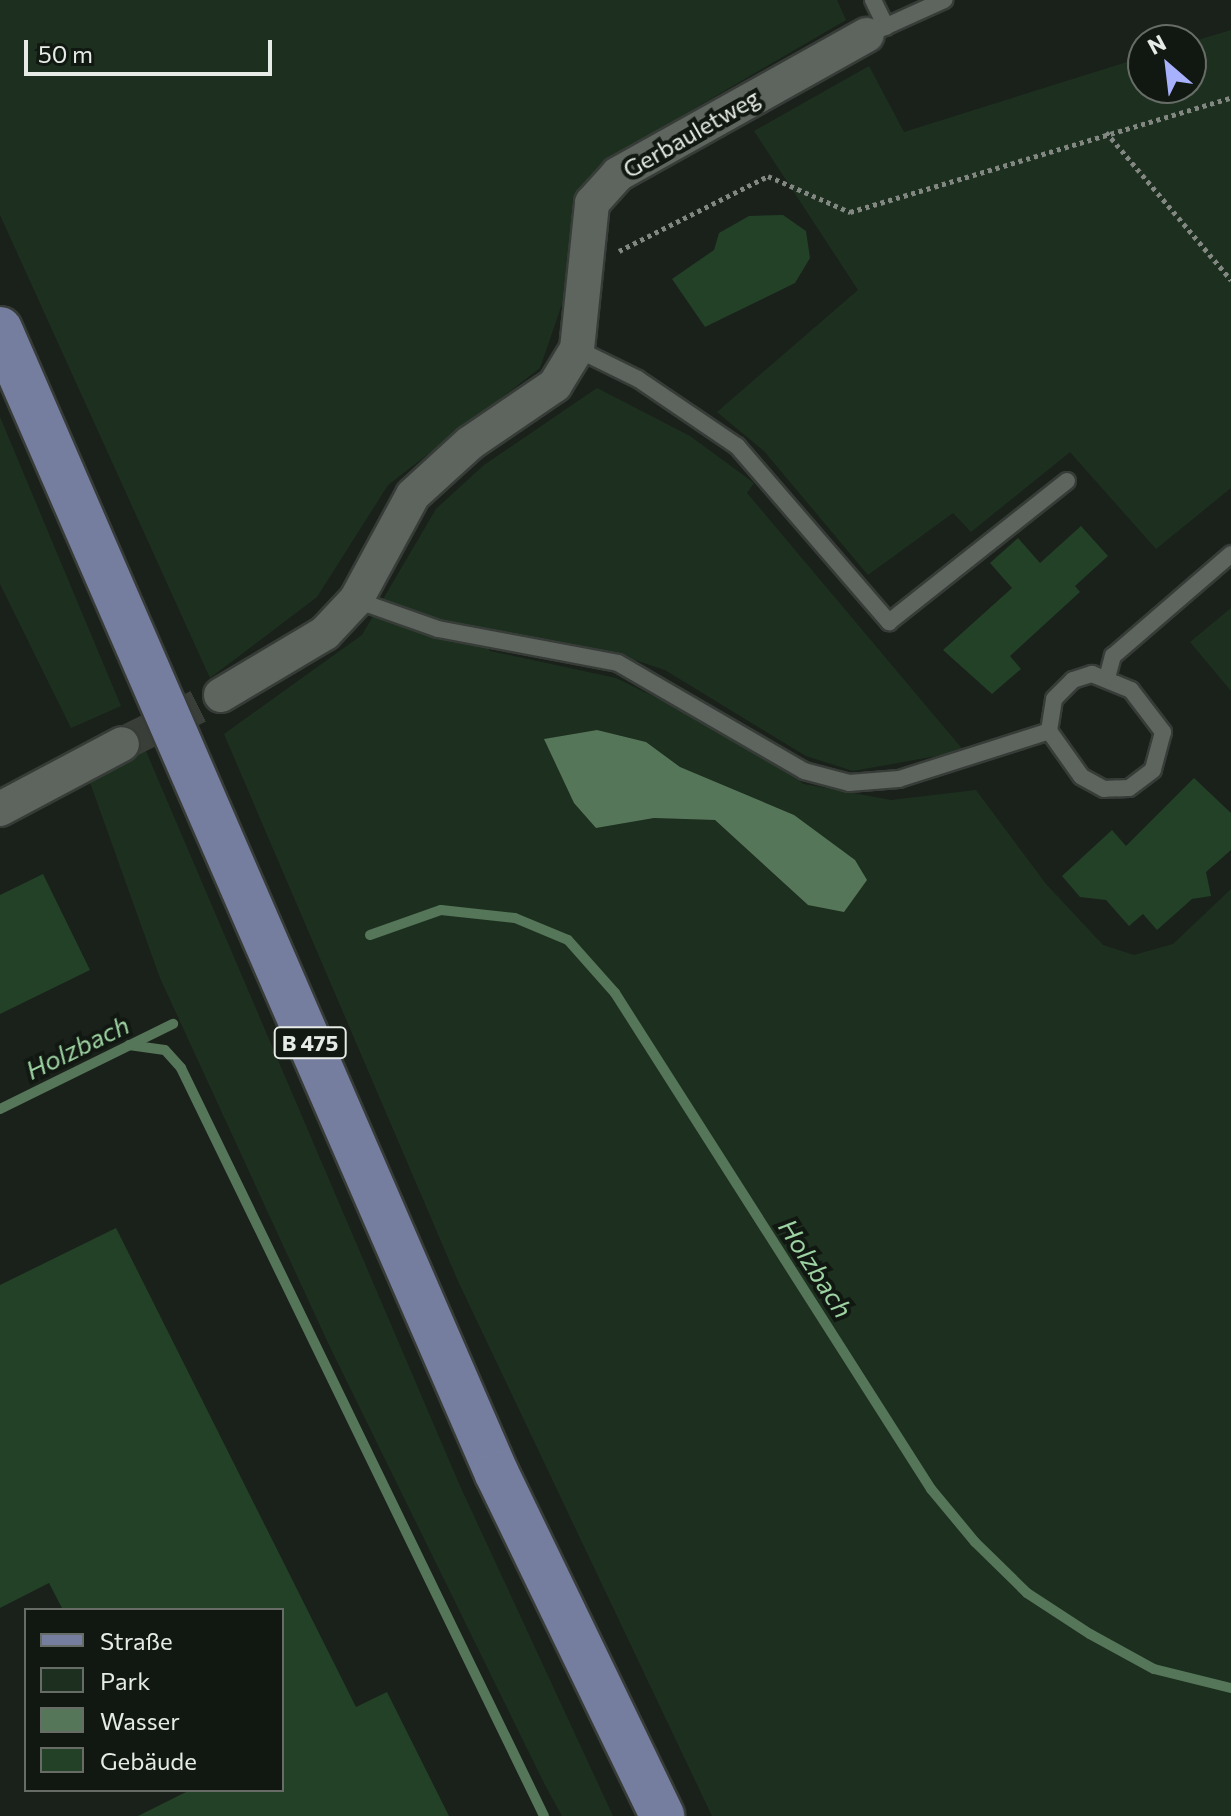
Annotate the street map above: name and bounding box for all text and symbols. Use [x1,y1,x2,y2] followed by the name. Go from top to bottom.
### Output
[28,24,276,74] scale bar
[1127,24,1207,104] north arrow
[1143,28,1170,60] text: N
[38,39,93,68] text: 50 m
[618,82,764,184] street label: Gerbauletweg
[20,1009,134,1085] water label: Holzbach
[272,1025,348,1061] road number: B 475
[773,1213,859,1323] water label: Holzbach
[24,1608,284,1792] legend
[100,1626,173,1655] text: Straße
[100,1666,150,1695] text: Park
[100,1706,180,1735] text: Wasser
[100,1746,197,1775] text: Gebäude

